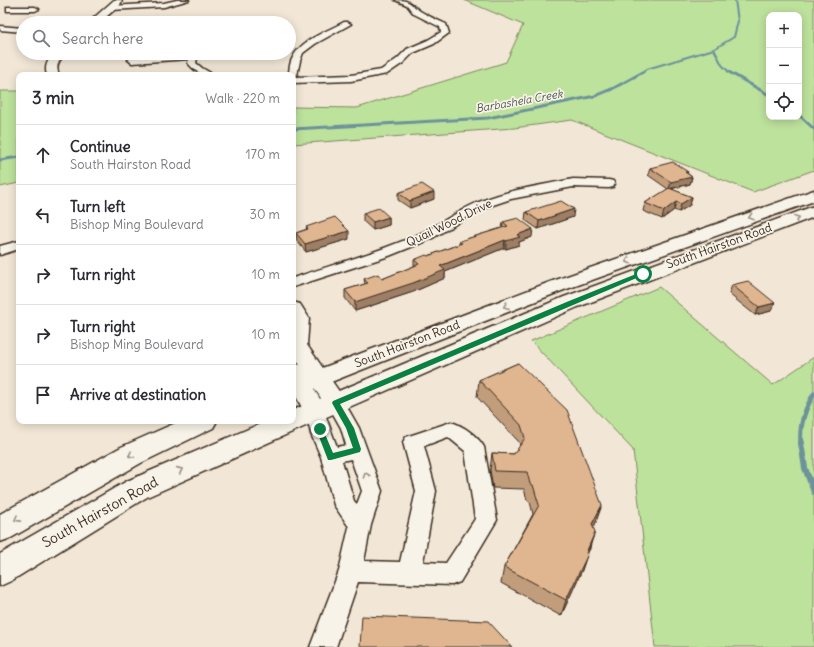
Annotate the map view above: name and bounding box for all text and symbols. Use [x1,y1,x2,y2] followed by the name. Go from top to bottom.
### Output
[766,12,802,120] map controls
[766,12,802,48] button: +
[16,16,296,60] search box
[30,27,52,49] icon: search
[62,29,143,48] text: Search here
[766,48,802,84] button: −
[766,84,802,120] button: locate
[475,86,565,116] water label: Barbashela Creek
[32,87,74,109] text: 3 min
[205,90,280,107] text: Walk · 220 m
[70,137,131,156] text: Continue
[32,144,54,166] icon: ahead
[245,146,280,163] text: 170 m
[70,156,191,173] text: South Hairston Road
[404,195,494,250] street label: Quail Wood Drive
[70,197,125,216] text: Turn left
[32,204,54,226] icon: left
[250,206,280,223] text: 30 m
[747,213,754,221] one-way arrow
[793,214,800,222] one-way arrow
[70,216,204,233] text: Bishop Ming Boulevard
[664,219,774,272] street label: South Hairston Road
[625,256,632,264] one-way arrow
[32,264,54,286] icon: right
[70,265,135,284] text: Turn right
[634,265,652,283] route start
[252,266,280,283] text: 10 m
[503,301,510,309] one-way arrow
[70,317,135,336] text: Turn right
[352,317,462,371] street label: South Hairston Road
[32,324,54,346] icon: right
[252,326,280,343] text: 10 m
[70,336,204,353] text: Bishop Ming Boulevard
[32,384,54,406] icon: arrive
[70,385,206,404] text: Arrive at destination
[311,420,329,438] route end
[127,450,135,458] one-way arrow
[176,466,183,474] one-way arrow
[363,472,371,479] one-way arrow
[39,473,161,551] street label: South Hairston Road
[14,514,21,521] one-way arrow

